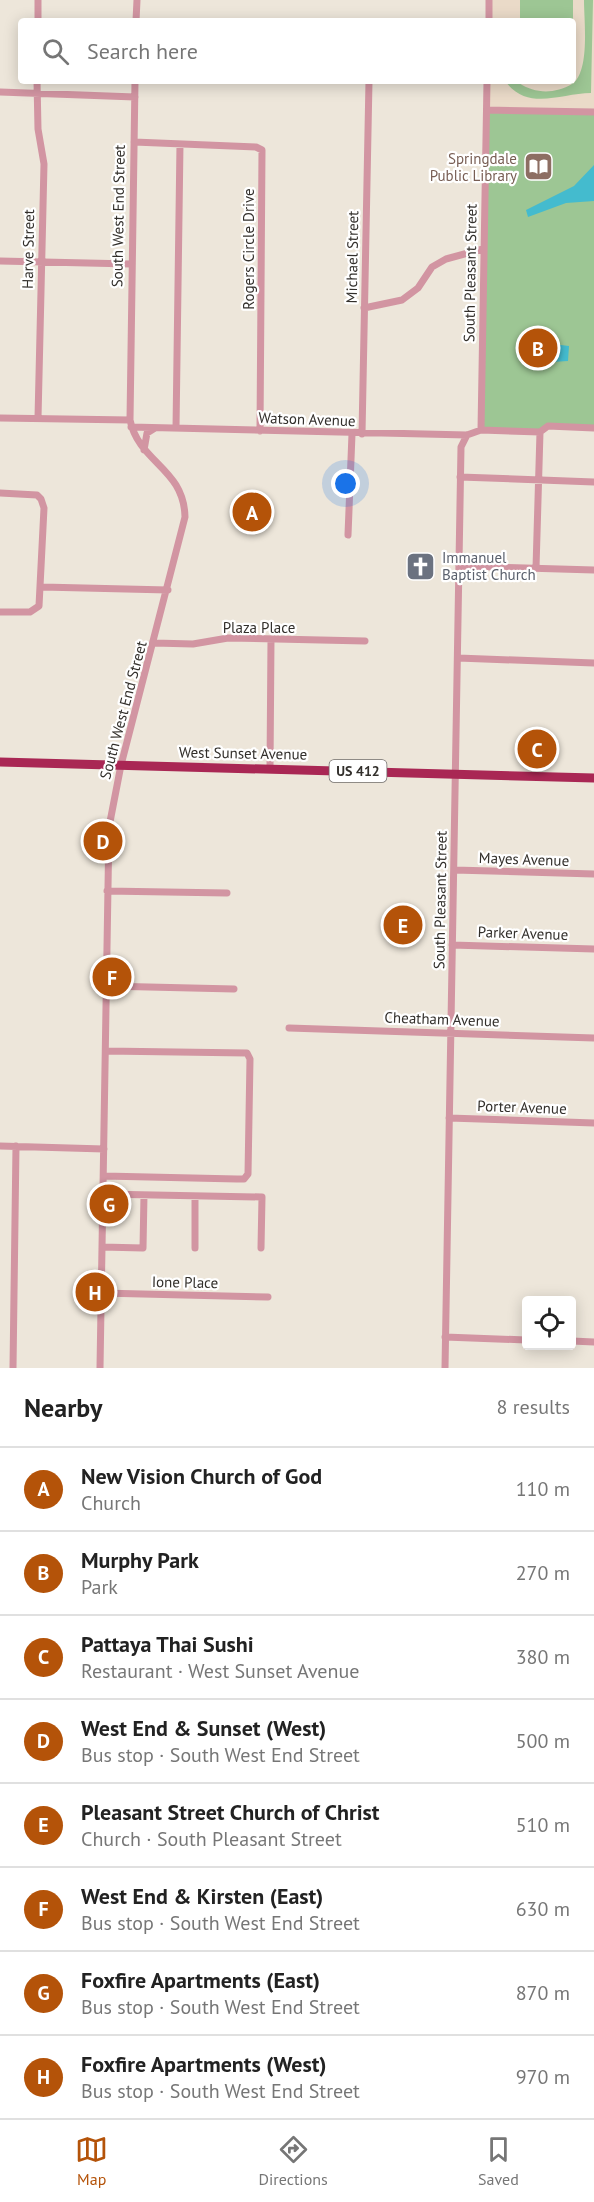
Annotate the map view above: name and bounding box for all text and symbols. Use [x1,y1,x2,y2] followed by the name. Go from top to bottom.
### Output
[18,18,576,84] search box
[39,35,72,68] icon: search
[87,37,198,65] text: Search here
[107,145,129,287] street label: South West End Street
[430,149,517,185] place label: Springdale Public Library
[522,151,554,183] library icon: Springdale Public Library
[239,188,258,310] street label: Rogers Circle Drive
[459,204,481,342] street label: South Pleasant Street
[18,209,38,289] street label: Harve Street
[342,211,362,303] street label: Michael Street
[518,326,558,370] pin: B
[258,408,356,430] street label: Watson Avenue
[331,469,360,498] your location
[232,490,272,534] pin: A
[442,548,536,584] place label: Immanuel Baptist Church
[405,550,437,582] church icon: Immanuel Baptist Church
[223,618,295,637] street label: Plaza Place
[95,639,151,781] street label: South West End Street
[518,726,556,771] pin: C
[179,742,307,764] street label: West Sunset Avenue
[330,760,386,782] road number: US 412
[84,818,122,864] pin: D
[429,831,451,969] street label: South Pleasant Street
[478,848,570,870] street label: Mayes Avenue
[384,902,422,948] pin: E
[477,922,569,944] street label: Parker Avenue
[92,954,132,1000] pin: F
[384,1007,500,1031] street label: Cheatham Avenue
[477,1096,567,1118] street label: Porter Avenue
[90,1182,128,1226] pin: G
[76,1270,115,1314] pin: H
[152,1272,218,1292] street label: Ione Place
[522,1296,576,1350] map controls
[522,1296,576,1350] button: locate
[24,1391,102,1424] text: Nearby
[497,1394,570,1420] text: 8 results
[81,1462,322,1490] text: New Vision Church of God
[37,1476,50,1502] text: A
[516,1476,570,1502] text: 110 m
[81,1490,141,1516] text: Church
[81,1546,199,1574] text: Murphy Park
[38,1560,49,1586] text: B
[516,1560,570,1586] text: 270 m
[81,1574,118,1600] text: Park
[81,1630,254,1658] text: Pattaya Thai Sushi
[38,1644,49,1670] text: C
[516,1644,570,1670] text: 380 m
[81,1658,359,1684] text: Restaurant · West Sunset Avenue
[81,1714,326,1742] text: West End & Sunset (West)
[37,1728,50,1754] text: D
[516,1728,570,1754] text: 500 m
[81,1742,360,1768] text: Bus stop · South West End Street
[81,1798,380,1826] text: Pleasant Street Church of Christ
[38,1812,49,1838] text: E
[516,1812,570,1838] text: 510 m
[81,1826,342,1852] text: Church · South Pleasant Street
[81,1882,323,1910] text: West End & Kirsten (East)
[38,1896,49,1922] text: F
[516,1896,570,1922] text: 630 m
[81,1910,360,1936] text: Bus stop · South West End Street
[81,1966,320,1994] text: Foxfire Apartments (East)
[37,1980,50,2006] text: G
[516,1980,570,2006] text: 870 m
[81,1994,360,2020] text: Bus stop · South West End Street
[81,2050,326,2078] text: Foxfire Apartments (West)
[37,2064,50,2090] text: H
[516,2064,570,2090] text: 970 m
[81,2078,360,2104] text: Bus stop · South West End Street
[75,2133,108,2189] tab: Map
[259,2133,328,2189] tab: Directions
[478,2133,519,2189] tab: Saved

